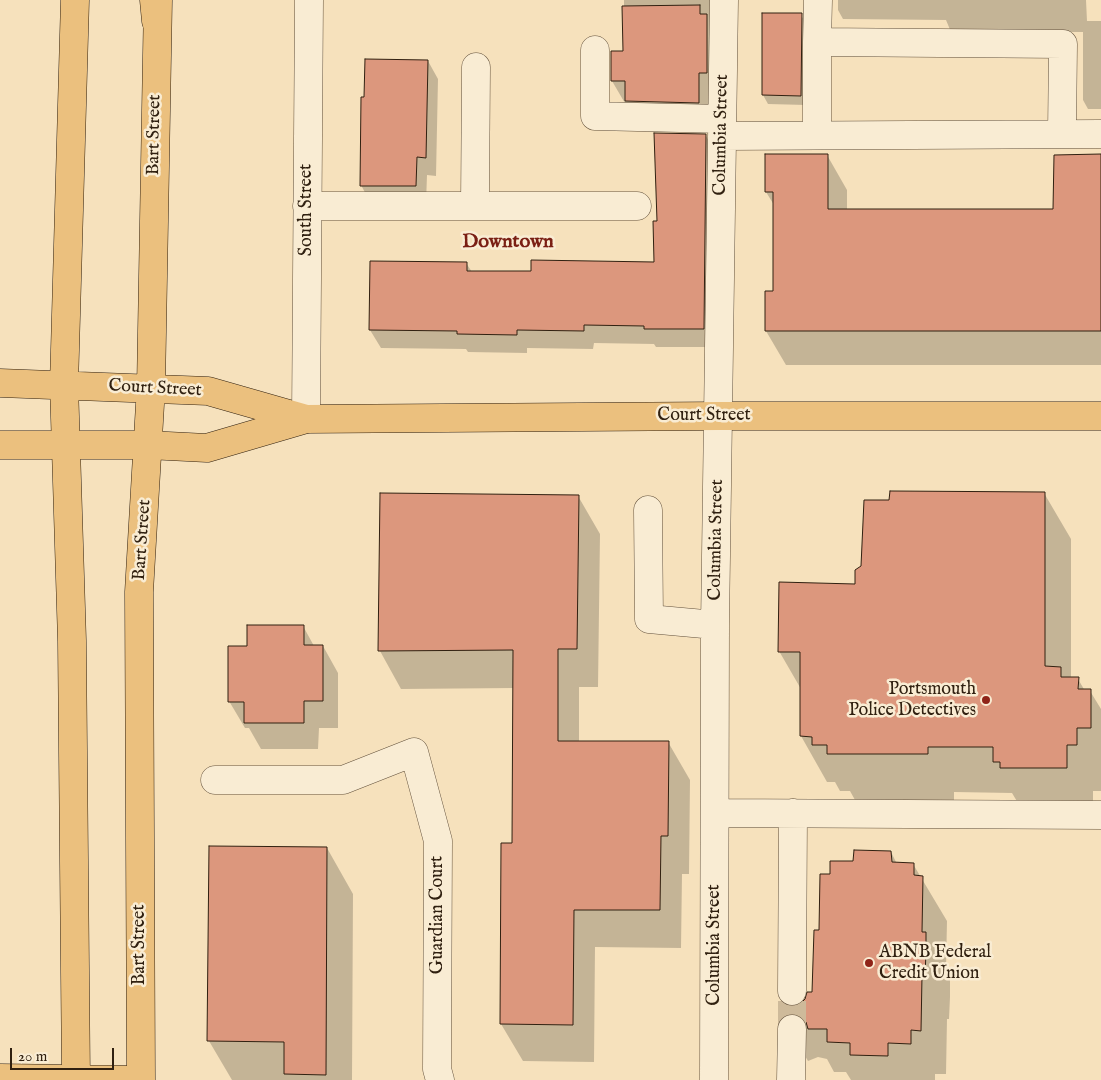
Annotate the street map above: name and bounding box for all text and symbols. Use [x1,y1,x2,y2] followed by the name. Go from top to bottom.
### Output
[710,74,734,196] street label: Columbia Street
[143,94,167,176] street label: Bart Street
[296,164,318,256] street label: South Street
[462,231,554,255] district label: Downtown
[108,376,202,402] street label: Court Street
[657,405,751,427] street label: Court Street
[705,479,729,601] street label: Columbia Street
[129,499,157,581] street label: Bart Street
[848,679,976,722] place label: Portsmouth Police Detectives
[980,694,992,706] marker: Portsmouth Police Detectives
[427,856,449,974] street label: Guardian Court
[704,884,726,1006] street label: Columbia Street
[129,904,151,986] street label: Bart Street
[879,942,991,984] place label: ABNB Federal Credit Union
[863,957,875,969] marker: ABNB Federal Credit Union
[12,1038,116,1070] scale bar
[18,1047,47,1066] text: 20 m

